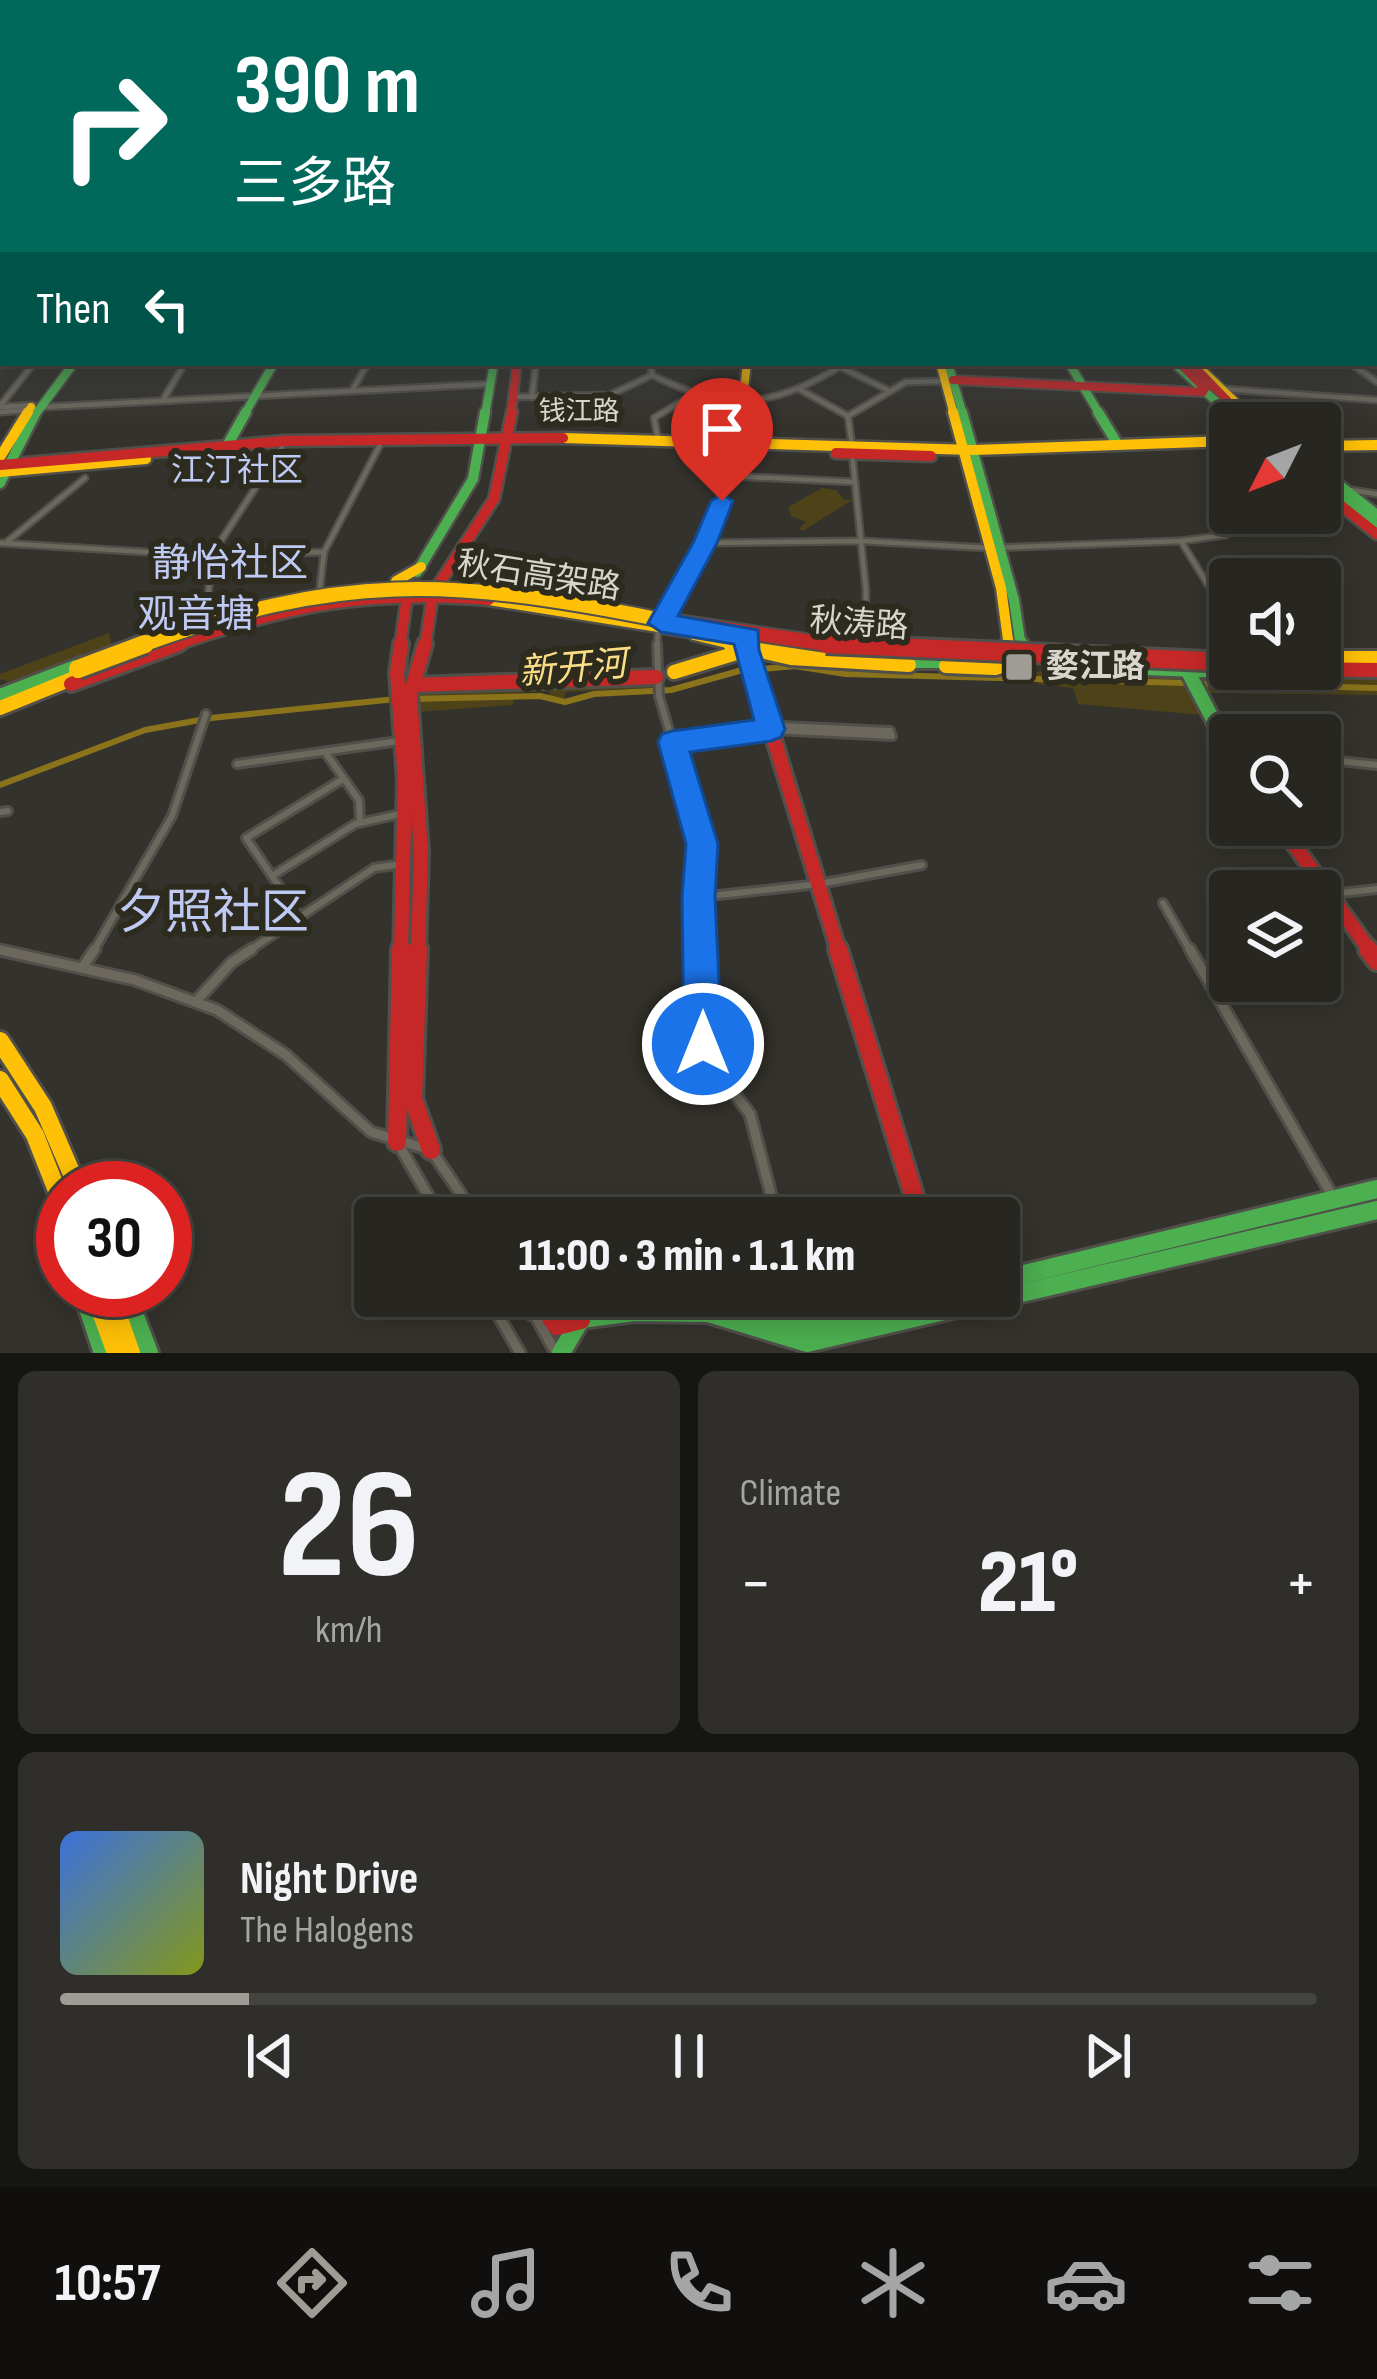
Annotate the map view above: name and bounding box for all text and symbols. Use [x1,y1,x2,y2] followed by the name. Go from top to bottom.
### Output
[234,36,420,137] text: 390 m
[36,48,192,204] icon: right
[234,152,396,217] text: 三多路
[134,276,200,342] icon: left
[36,282,110,337] text: Then
[671,378,773,501] pin
[539,396,620,428] street label: 钱江路
[689,396,755,462] icon: arrive
[1209,402,1341,534] north arrow
[1209,402,1341,1002] map controls
[171,451,303,491] district label: 江汀社区
[152,541,308,588] district label: 静怡社区
[454,543,624,609] street label: 秋石高架路
[1209,558,1341,690] button: sound
[137,592,255,639] district label: 观音塘
[808,601,910,647] street label: 秋涛路
[517,642,635,695] water label: 新开河
[1046,647,1145,687] place label: 婺江路
[1003,651,1035,683] marker: 婺江路
[1209,714,1341,846] button: search
[1209,870,1341,1002] button: layers
[117,885,309,942] district label: 夕照社区
[640,981,766,1107] position arrow
[36,1161,192,1317] speed limit sign: 30
[519,1229,855,1284] text: 11:00 · 3 min · 1.1 km
[278,1435,420,1622] text: 26
[740,1470,841,1517] text: Climate
[978,1530,1078,1638] text: 21°
[740,1545,772,1624] text: −
[1285,1545,1317,1624] text: +
[315,1607,382,1654] text: km/h
[240,1852,418,1907] text: Night Drive
[240,1907,414,1954] text: The Halogens
[237,2023,303,2089] icon: previous
[656,2023,722,2089] icon: pause
[1075,2023,1141,2089] icon: next
[270,2241,354,2325] icon: directions
[464,2241,548,2325] icon: music
[657,2241,741,2325] icon: phone
[851,2241,935,2325] icon: climate
[1044,2241,1128,2325] icon: car
[1238,2241,1322,2325] icon: filters
[55,2251,160,2316] text: 10:57

